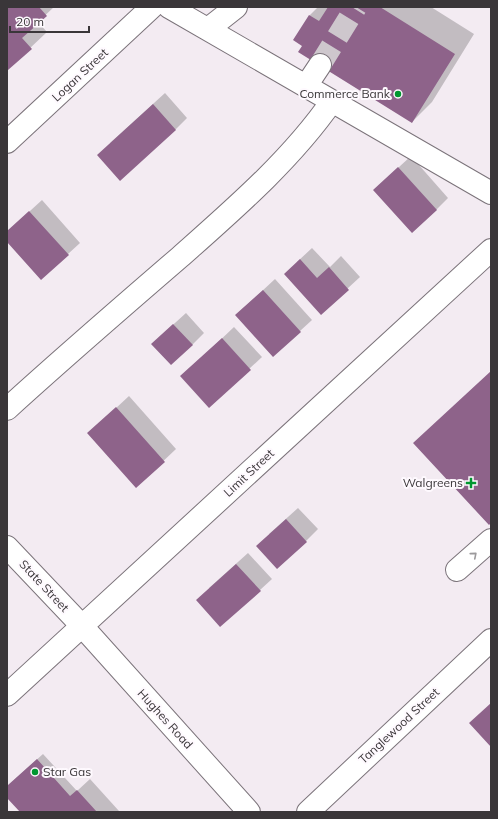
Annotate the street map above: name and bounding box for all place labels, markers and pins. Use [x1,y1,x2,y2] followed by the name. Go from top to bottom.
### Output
[299,86,391,101] place label: Commerce Bank
[393,89,403,99] marker: Commerce Bank
[403,475,463,490] place label: Walgreens
[466,478,476,488] marker: Walgreens
[43,764,91,779] place label: Star Gas
[30,767,40,777] marker: Star Gas

